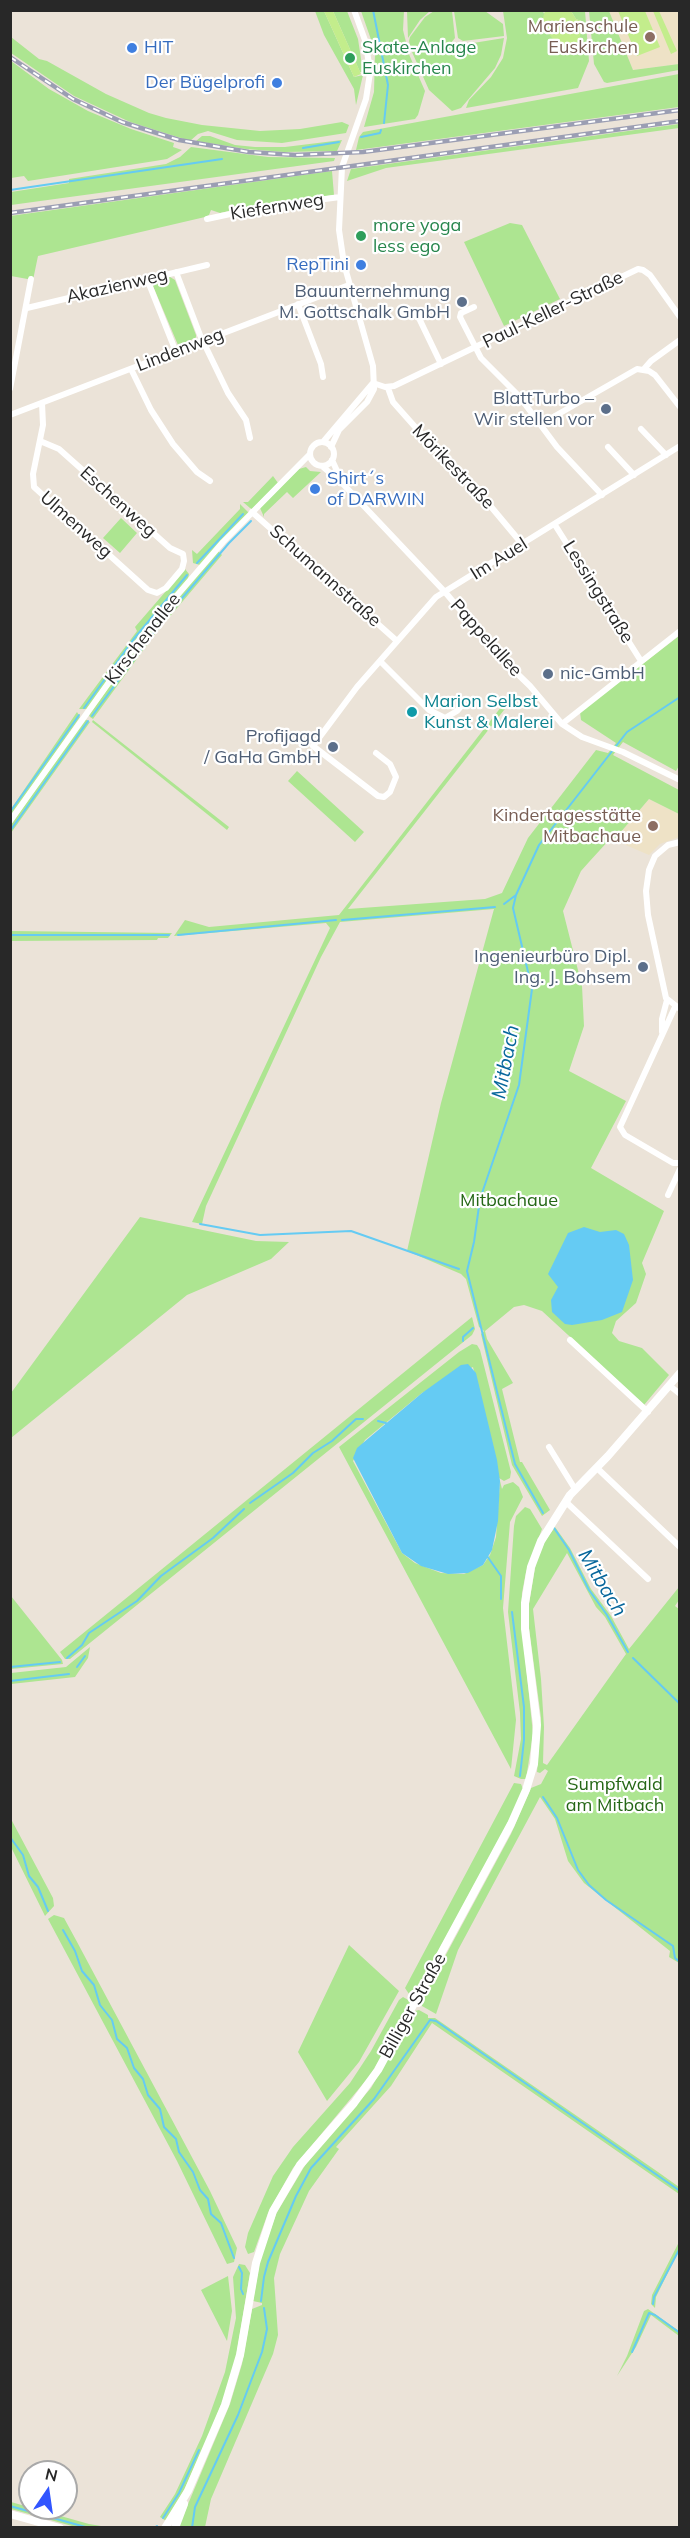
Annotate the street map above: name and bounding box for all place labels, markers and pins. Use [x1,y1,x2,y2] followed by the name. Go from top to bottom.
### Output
[528,16,638,58] place label: Marienschule Euskirchen
[643,30,657,44] marker: Marienschule Euskirchen
[144,37,173,59] place label: HIT
[362,37,476,80] place label: Skate-Anlage Euskirchen
[125,41,139,55] marker: HIT
[343,51,357,65] marker: Skate-Anlage Euskirchen
[145,72,265,94] place label: Der Bügelprofi
[270,76,284,90] marker: Der Bügelprofi
[373,215,461,258] place label: more yoga less ego
[354,229,368,243] marker: more yoga less ego
[286,254,349,276] place label: RepTini
[354,258,368,272] marker: RepTini
[279,281,450,324] place label: Bauunternehmung M. Gottschalk GmbH
[455,295,469,309] marker: Bauunternehmung M. Gottschalk GmbH
[474,388,594,430] place label: BlattTurbo – Wir stellen vor
[599,402,613,416] marker: BlattTurbo – Wir stellen vor
[327,468,425,510] place label: Shirt´s of DARWIN
[308,482,322,496] marker: Shirt´s of DARWIN
[560,663,645,685] place label: nic-GmbH
[541,667,555,681] marker: nic-GmbH
[424,691,554,734] place label: Marion Selbst Kunst & Malerei
[405,705,419,719] marker: Marion Selbst Kunst & Malerei
[204,726,321,768] place label: Profijagd / GaHa GmbH
[326,740,340,754] marker: Profijagd / GaHa GmbH
[492,805,641,848] place label: Kindertagesstätte Mitbachaue
[646,819,660,833] marker: Kindertagesstätte Mitbachaue
[474,946,631,988] place label: Ingenieurbüro Dipl. Ing. J. Bohsem
[636,960,650,974] marker: Ingenieurbüro Dipl. Ing. J. Bohsem

